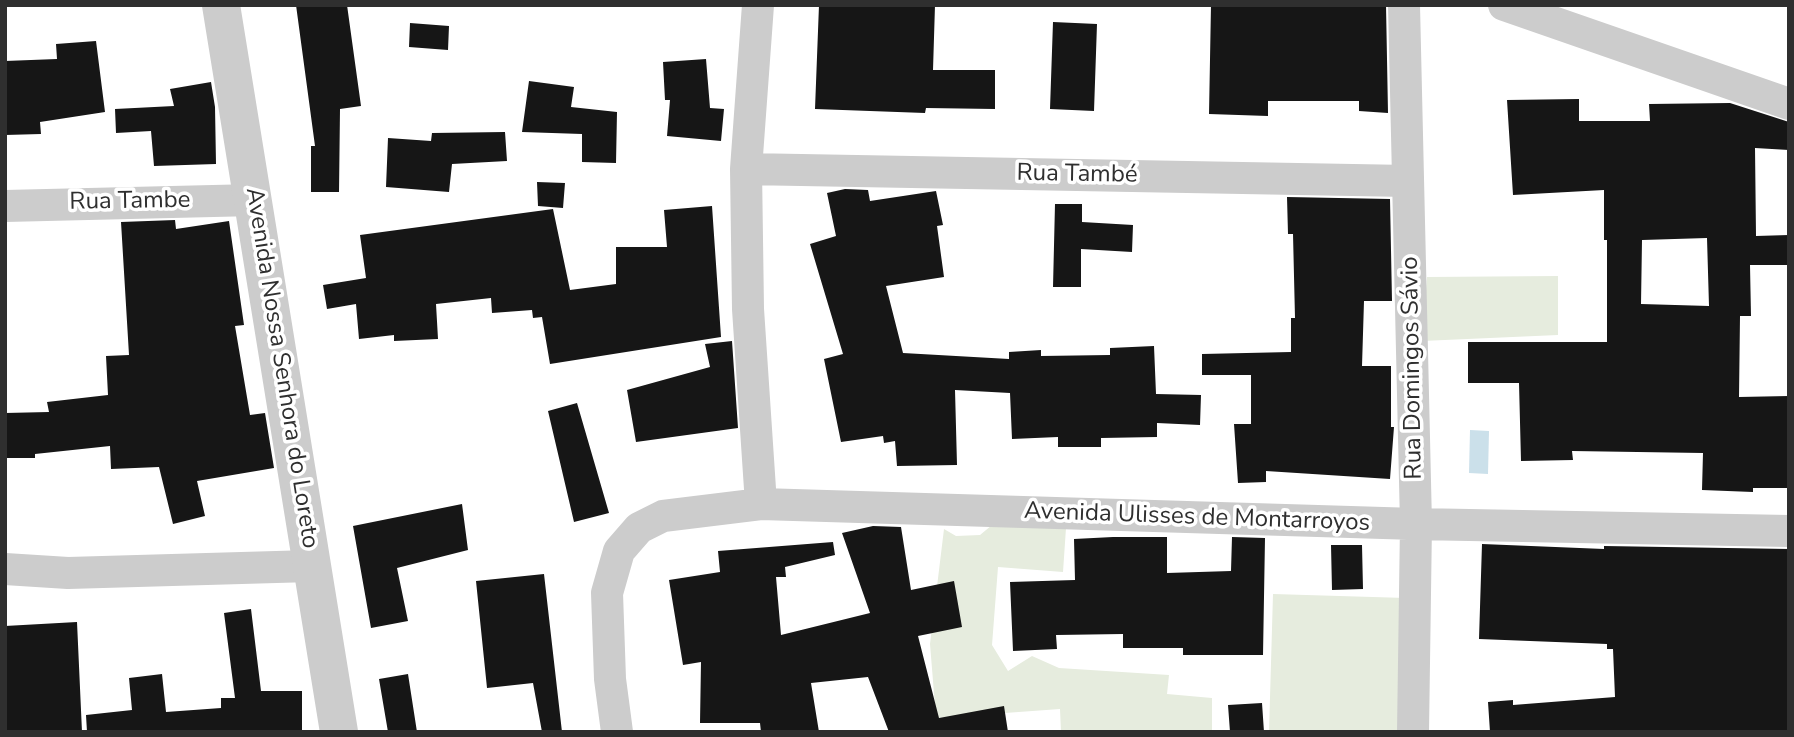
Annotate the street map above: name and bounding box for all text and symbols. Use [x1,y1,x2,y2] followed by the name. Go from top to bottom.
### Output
[1016,160,1138,190] street label: Rua També
[238,185,324,551] street label: Avenida Nossa Senhora do Loreto
[69,187,191,217] street label: Rua Tambe
[1397,256,1429,480] street label: Rua Domingos Sávio
[1023,498,1371,538] street label: Avenida Ulisses de Montarroyos

